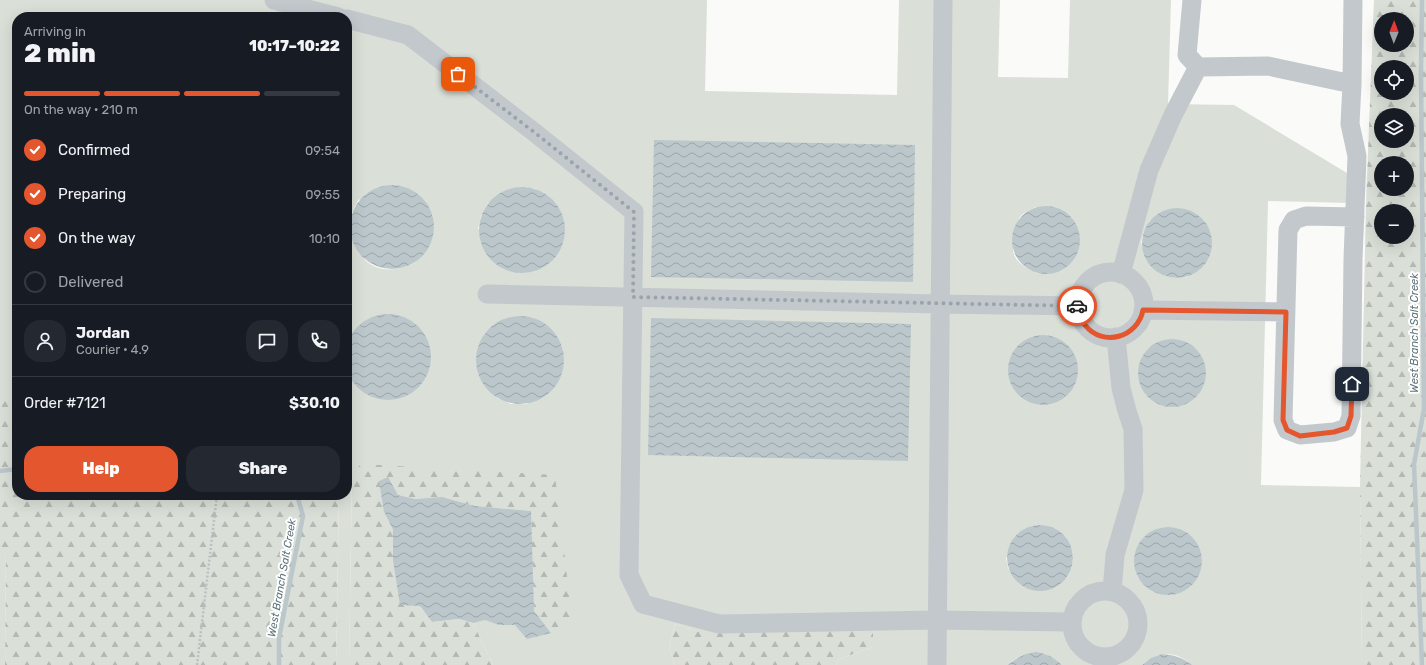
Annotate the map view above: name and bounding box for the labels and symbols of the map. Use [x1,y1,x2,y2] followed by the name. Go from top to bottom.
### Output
[1374,12,1414,52] north arrow
[441,57,475,91] pin
[1408,273,1421,393] water label: West Branch Salt Creek
[1057,286,1097,326] courier
[1335,367,1369,401] pin
[265,518,299,638] water label: West Branch Salt Creek

